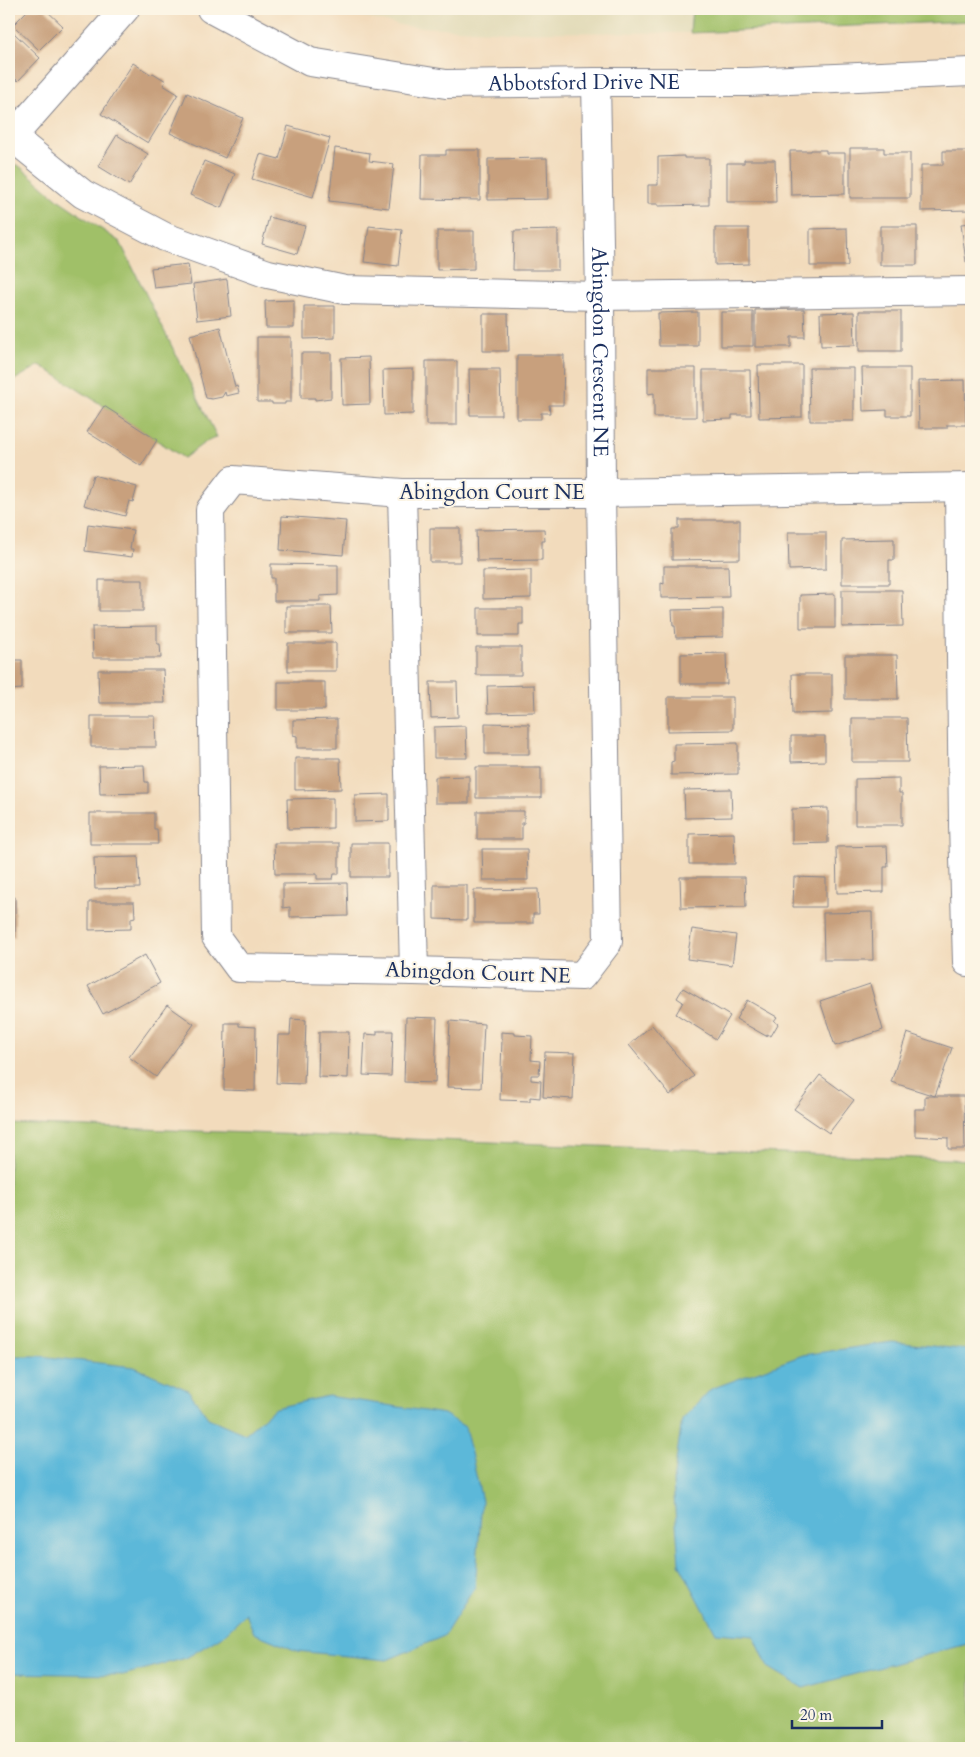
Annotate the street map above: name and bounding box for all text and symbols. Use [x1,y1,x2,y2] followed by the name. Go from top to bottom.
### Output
[488,68,680,98] street label: Abbotsford Drive NE
[585,246,615,457] street label: Abingdon Crescent NE
[399,478,585,507] street label: Abingdon Court NE
[385,955,571,991] street label: Abingdon Court NE
[792,1697,882,1729] scale bar
[800,1705,832,1725] text: 20 m

